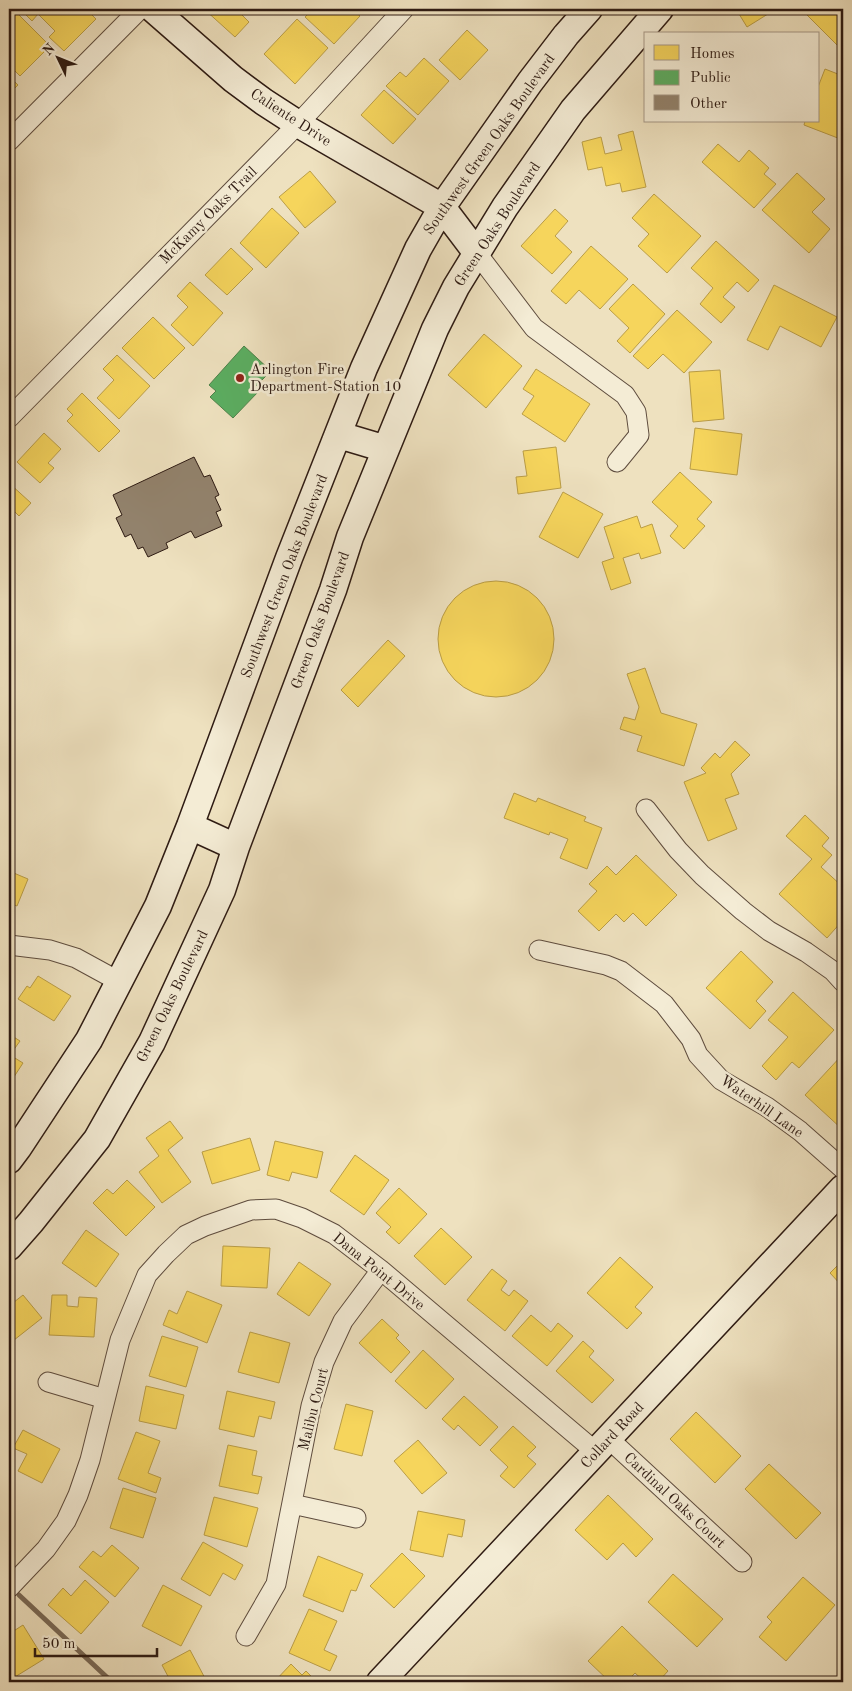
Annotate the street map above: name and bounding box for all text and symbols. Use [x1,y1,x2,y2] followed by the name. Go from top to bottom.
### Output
[32,32,82,82] north arrow
[644,32,820,122] legend
[40,41,58,59] text: N
[690,47,735,62] text: Homes
[419,50,559,238] street label: Southwest Green Oaks Boulevard
[690,71,731,86] text: Public
[247,87,333,150] street label: Caliente Drive
[690,97,727,112] text: Other
[450,158,544,290] street label: Green Oaks Boulevard
[158,165,261,268] street label: McKamy Oaks Trail
[250,363,401,395] place label: Arlington Fire Department-Station 10
[234,372,246,384] marker: Arlington Fire Department-Station 10
[237,471,331,681] street label: Southwest Green Oaks Boulevard
[287,549,353,691] street label: Green Oaks Boulevard
[135,928,212,1065] street label: Green Oaks Boulevard
[717,1073,805,1141] street label: Waterhill Lane
[329,1231,427,1314] street label: Dana Point Drive
[297,1366,332,1452] street label: Malibu Court
[579,1400,648,1472] street label: Collard Road
[620,1450,728,1552] street label: Cardinal Oaks Court
[35,1626,158,1658] scale bar
[42,1637,76,1652] text: 50 m

